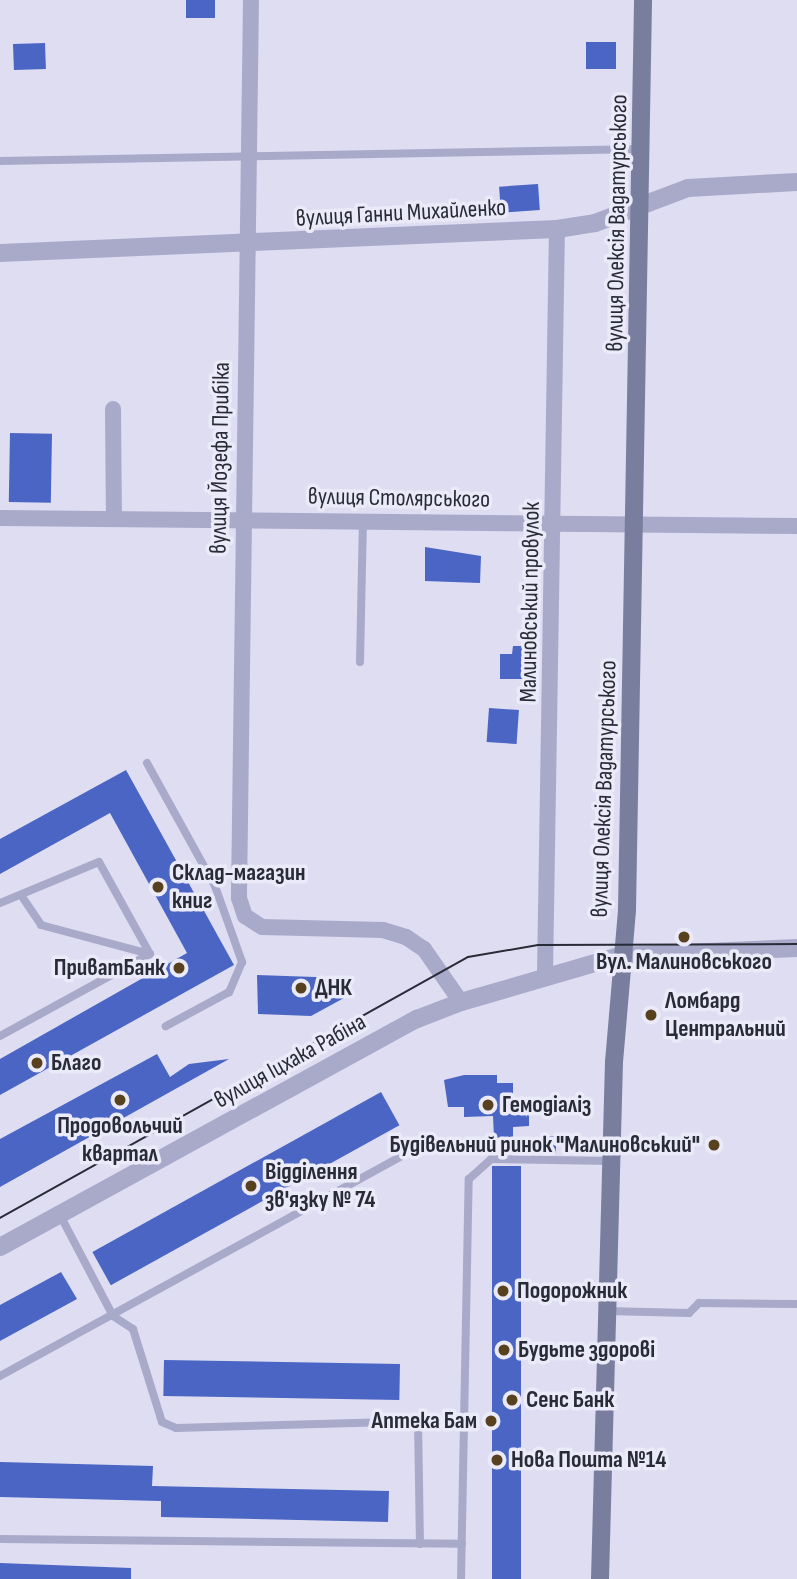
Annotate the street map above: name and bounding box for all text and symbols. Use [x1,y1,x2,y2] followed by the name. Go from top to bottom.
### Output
[600,94,634,352] street label: вулиця Олексія Вадатурського
[295,193,507,233] street label: вулиця Ганни Михайленко
[204,362,236,554] street label: вулиця Йозефа Прибіка
[308,482,490,514] street label: вулиця Столярського
[514,501,546,703] street label: Малиновський провулок
[585,660,623,918] street label: вулиця Олексія Вадатурського
[172,859,305,915] place label: Склад-магазин книг
[150,879,166,895] marker: Склад-магазин книг
[676,929,692,945] marker: Вул. Малиновського
[596,948,772,976] place label: Вул. Малиновського
[54,954,165,982] place label: ПриватБанк
[171,960,187,976] marker: ПриватБанк
[315,974,352,1002] place label: ДНК
[293,980,309,996] marker: ДНК
[665,987,786,1043] place label: Ломбард Центральний
[209,1007,371,1115] street label: вулиця Іцхака Рабіна
[643,1007,659,1023] marker: Ломбард Центральний
[51,1049,101,1077] place label: Благо
[29,1055,45,1071] marker: Благо
[502,1091,591,1119] place label: Гемодіаліз
[112,1092,128,1108] marker: Продовольчий квартал
[480,1097,496,1113] marker: Гемодіаліз
[57,1112,183,1168] place label: Продовольчий квартал
[389,1131,700,1159] place label: Будівельний ринок "Малиновський"
[706,1137,722,1153] marker: Будівельний ринок "Малиновський"
[265,1158,375,1214] place label: Відділення зв'язку № 74
[243,1178,259,1194] marker: Відділення зв'язку № 74
[517,1277,627,1305] place label: Подорожник
[495,1283,511,1299] marker: Подорожник
[518,1336,655,1364] place label: Будьте здорові
[496,1342,512,1358] marker: Будьте здорові
[526,1386,614,1414] place label: Сенс Банк
[504,1392,520,1408] marker: Сенс Банк
[372,1407,477,1435] place label: Аптека Бам
[483,1413,499,1429] marker: Аптека Бам
[511,1446,666,1474] place label: Нова Пошта №14
[489,1452,505,1468] marker: Нова Пошта №14

